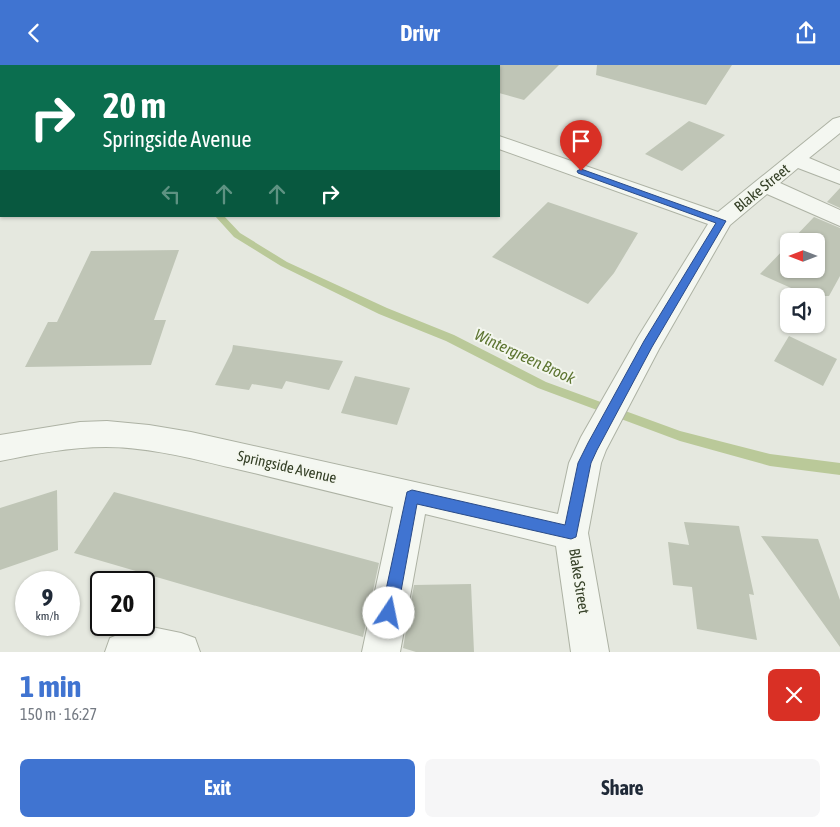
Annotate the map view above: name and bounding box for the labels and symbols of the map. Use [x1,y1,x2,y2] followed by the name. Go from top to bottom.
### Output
[560,120,602,171] pin
[731,160,793,215] street label: Blake Street
[780,233,825,277] north arrow
[471,325,579,388] water label: Wintergreen Brook
[236,447,339,486] street label: Springside Avenue
[566,547,593,615] street label: Blake Street
[90,571,155,636] speed limit sign: 20
[362,586,414,638] position arrow

